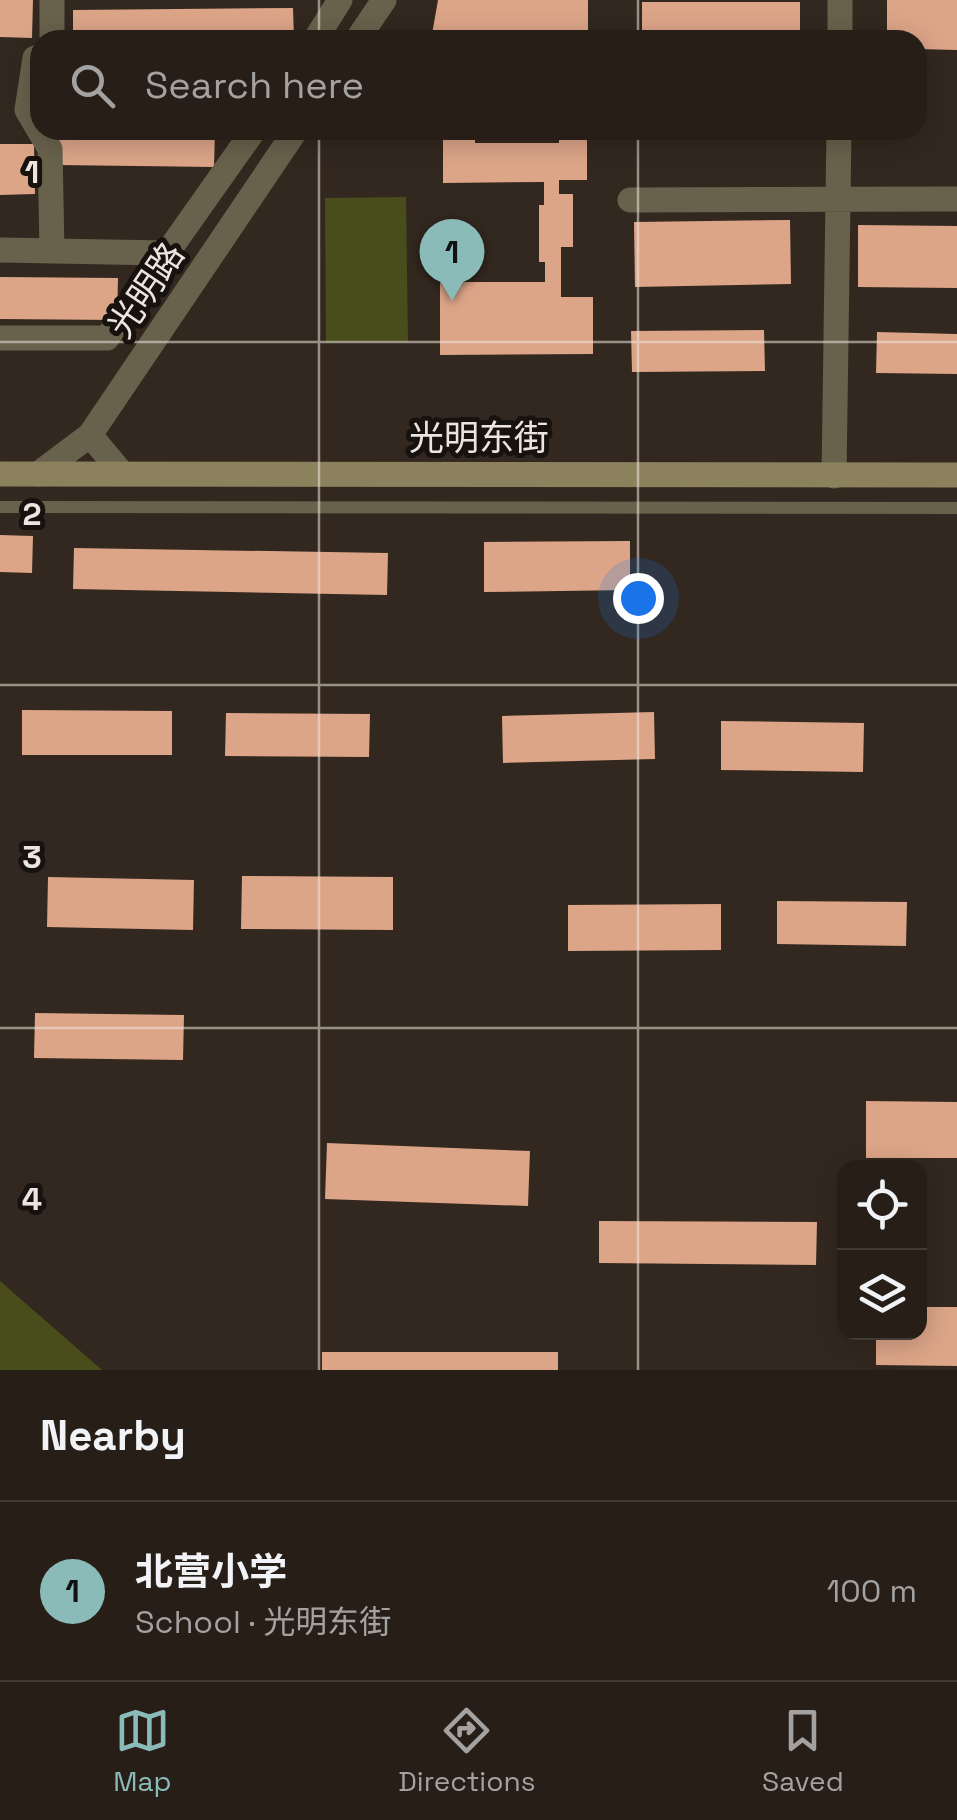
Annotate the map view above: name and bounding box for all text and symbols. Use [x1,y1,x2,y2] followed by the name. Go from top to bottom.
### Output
[30,30,927,140] search box
[65,58,120,113] icon: search
[145,61,364,109] text: Search here
[25,152,39,192] text: 1
[420,218,484,301] pin: 1
[98,234,194,346] street label: 光明路
[409,416,549,460] street label: 光明东街
[22,494,42,534] text: 2
[613,573,664,624] your location
[22,837,42,877] text: 3
[837,1160,927,1340] map controls
[837,1160,927,1250] button: locate
[22,1179,42,1219] text: 4
[837,1250,927,1340] button: layers
[40,1409,186,1462] text: Nearby
[135,1548,287,1596] text: 北营小学
[65,1571,80,1611] text: 1
[827,1571,917,1611] text: 100 m
[135,1602,391,1642] text: School · 光明东街
[113,1703,172,1799] tab: Map
[398,1703,535,1799] tab: Directions
[762,1703,844,1799] tab: Saved

